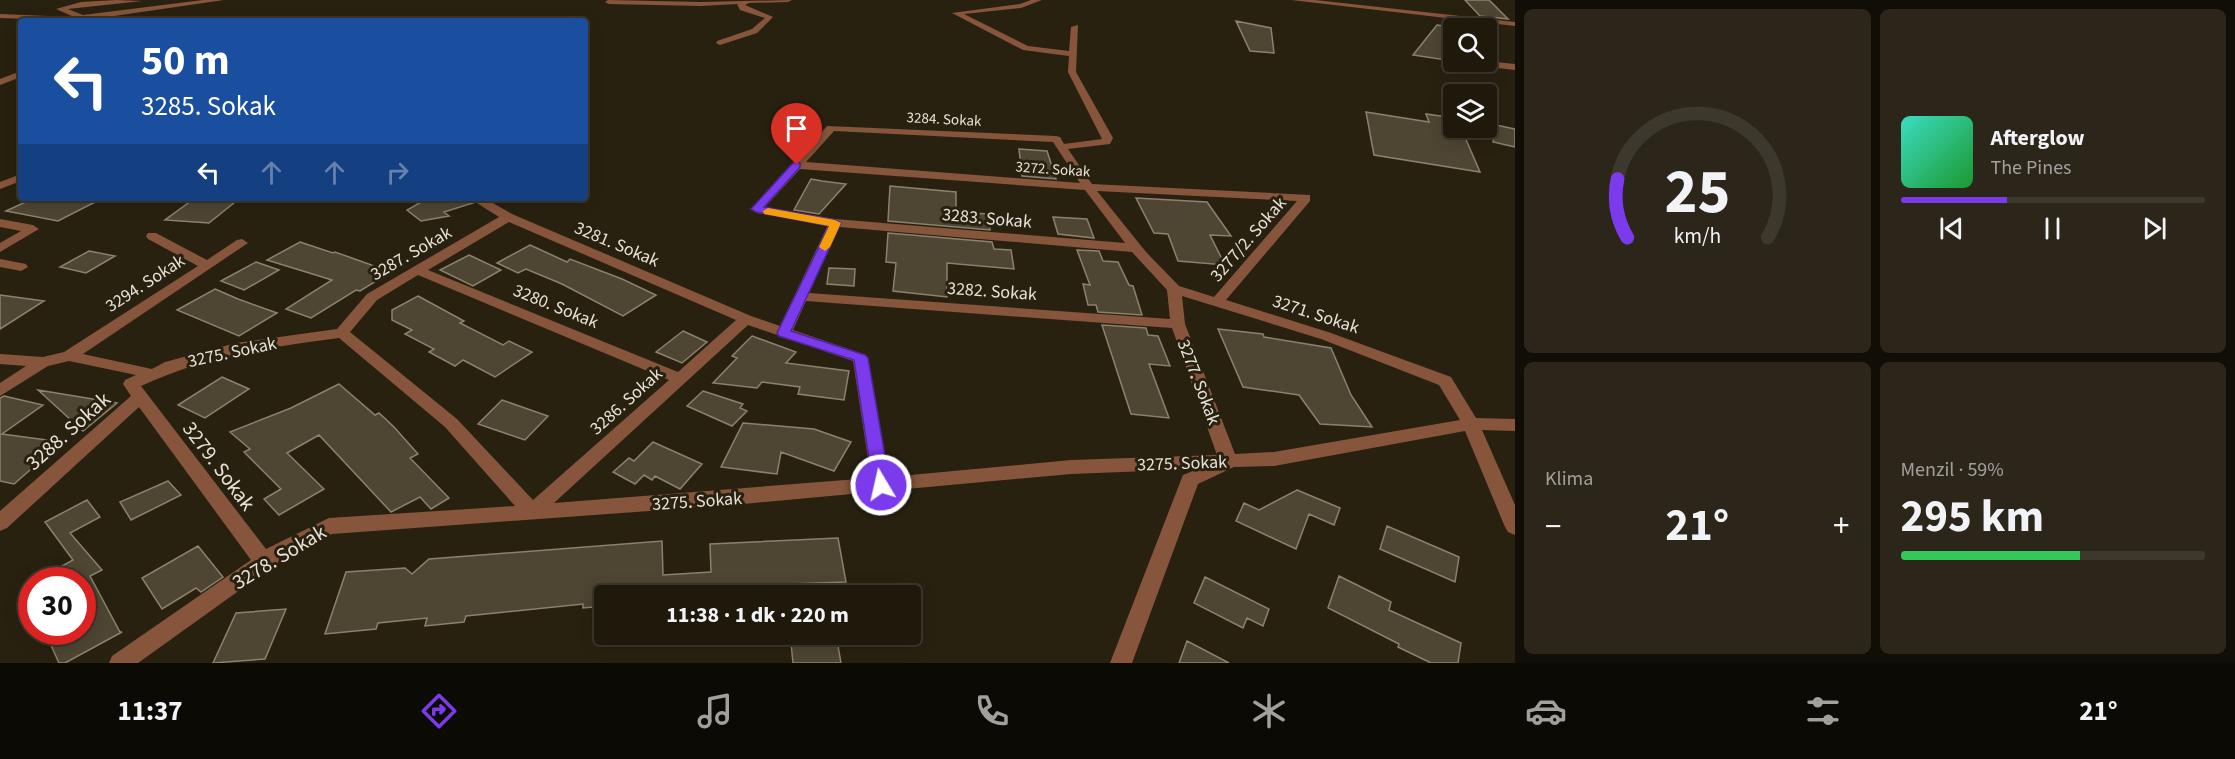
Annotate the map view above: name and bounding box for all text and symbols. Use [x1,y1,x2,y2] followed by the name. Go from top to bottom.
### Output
[1443,18,1497,138] map controls
[1443,18,1497,72] button: search
[141,31,230,91] text: 50 m
[42,42,120,120] icon: left
[1443,84,1497,138] button: layers
[141,87,276,126] text: 3285. Sokak
[771,103,822,165] pin
[906,107,983,132] street label: 3284. Sokak
[780,112,813,145] icon: arrive
[1991,122,2085,154] text: Afterglow
[1664,148,1730,237] text: 25
[1991,154,2072,182] text: The Pines
[192,156,225,189] icon: left
[255,156,288,189] icon: ahead
[318,156,351,189] icon: ahead
[381,156,414,189] icon: right
[1015,156,1092,183] street label: 3272. Sokak
[1204,191,1292,287] street label: 3277/2. Sokak
[941,202,1033,235] street label: 3283. Sokak
[1935,212,1968,245] icon: previous
[2036,212,2069,245] icon: pause
[2138,212,2171,245] icon: next
[571,215,663,274] street label: 3281. Sokak
[366,220,457,287] street label: 3287. Sokak
[1673,221,1721,252] text: km/h
[101,248,190,318] street label: 3294. Sokak
[946,276,1038,307] street label: 3282. Sokak
[509,278,602,335] street label: 3280. Sokak
[1269,289,1363,340] street label: 3271. Sokak
[186,331,279,374] street label: 3275. Sokak
[1171,336,1226,429] street label: 3277. Sokak
[585,362,668,441] street label: 3286. Sokak
[19,384,117,477] street label: 3288. Sokak
[175,415,263,517] street label: 3279. Sokak
[1137,449,1227,478] street label: 3275. Sokak
[849,453,913,517] position arrow
[1901,456,2004,484] text: Menzil · 59%
[1545,465,1593,493] text: Klima
[1901,485,2044,549] text: 295 km
[651,486,743,517] street label: 3275. Sokak
[1665,494,1729,558] text: 21°
[1545,503,1561,550] text: −
[1833,503,1849,550] text: +
[226,517,332,597] street label: 3278. Sokak
[18,567,96,645] speed limit sign: 30
[666,599,849,631] text: 11:38 · 1 dk · 220 m
[418,690,460,732] icon: directions
[694,690,736,732] icon: music
[971,690,1013,732] icon: phone
[1248,690,1290,732] icon: climate
[1525,690,1567,732] icon: car
[1802,690,1844,732] icon: filters
[117,692,183,731] text: 11:37
[2079,692,2118,731] text: 21°

